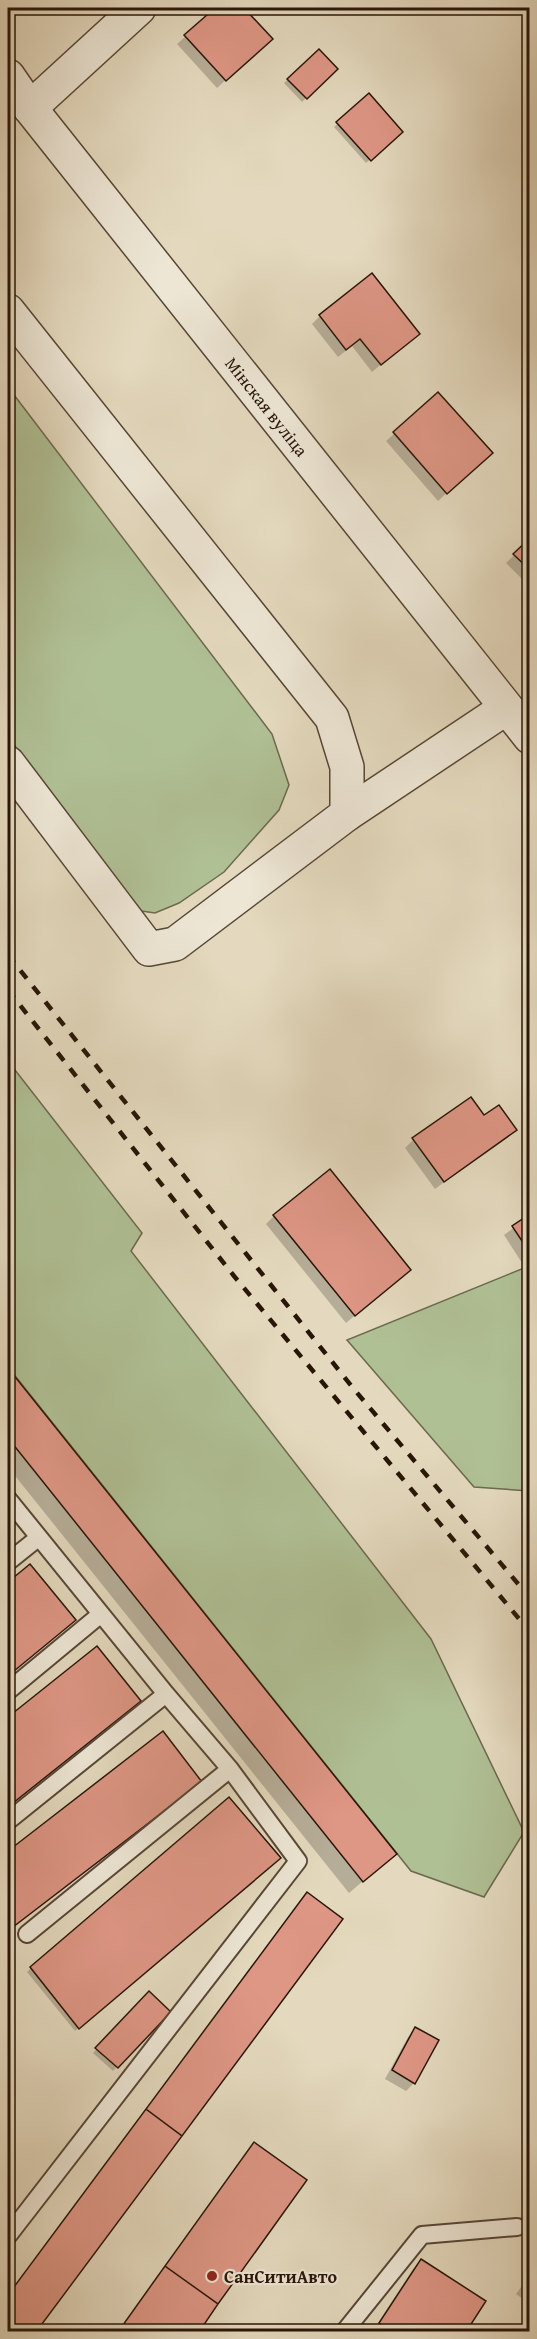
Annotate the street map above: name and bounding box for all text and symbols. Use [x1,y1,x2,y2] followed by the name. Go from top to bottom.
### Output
[219,351,316,462] street label: Мінская вуліца
[224,2263,337,2290] place label: СанСитиАвто
[205,2269,219,2283] marker: СанСитиАвто

